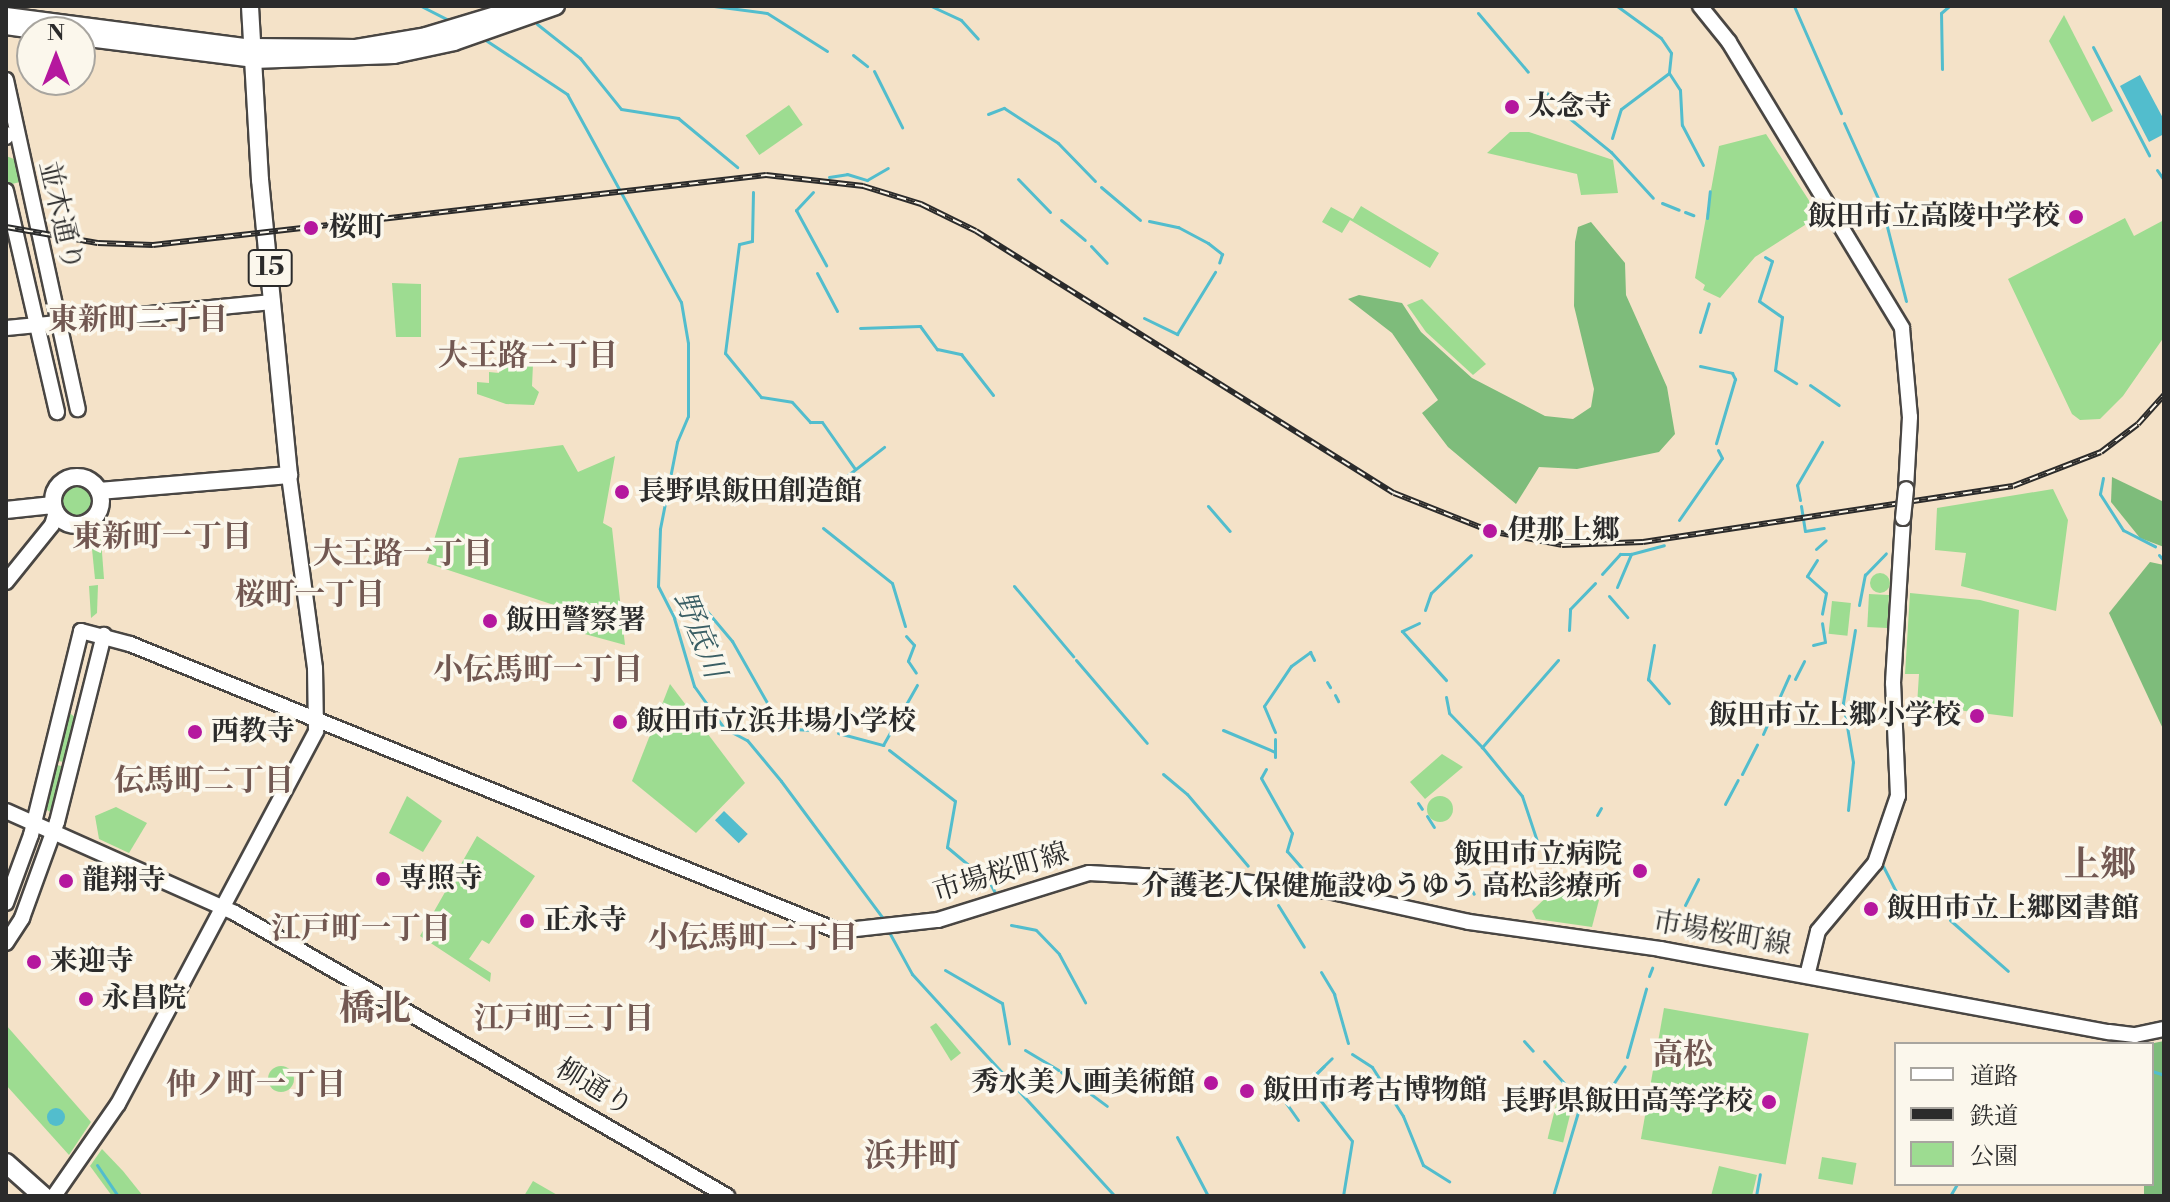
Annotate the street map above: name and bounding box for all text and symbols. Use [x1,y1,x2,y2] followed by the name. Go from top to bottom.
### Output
[16,16,96,96] north arrow
[47,20,65,47] text: N
[1528,90,1612,124] place label: 太念寺
[1503,98,1521,116] marker: 太念寺
[31,158,89,274] street label: 並木通り
[1808,200,2060,234] place label: 飯田市立高陵中学校
[2067,208,2085,226] marker: 飯田市立高陵中学校
[329,211,385,245] place label: 桜町
[300,217,322,239] marker: 桜町
[246,246,294,290] road number: 15
[48,302,228,338] district label: 東新町二丁目
[438,338,618,374] district label: 大王路二丁目
[638,475,862,509] place label: 長野県飯田創造館
[613,483,631,501] marker: 長野県飯田創造館
[1508,514,1620,548] place label: 伊那上郷
[72,519,252,555] district label: 東新町一丁目
[1479,520,1501,542] marker: 伊那上郷
[313,536,493,572] district label: 大王路一丁目
[235,577,385,613] district label: 桜町一丁目
[665,587,733,683] water label: 野底川
[506,604,646,638] place label: 飯田警察署
[481,612,499,630] marker: 飯田警察署
[433,652,643,688] district label: 小伝馬町一丁目
[1709,699,1961,733] place label: 飯田市立上郷小学校
[636,705,916,739] place label: 飯田市立浜井場小学校
[1968,707,1986,725] marker: 飯田市立上郷小学校
[611,713,629,731] marker: 飯田市立浜井場小学校
[211,715,295,749] place label: 西教寺
[186,723,204,741] marker: 西教寺
[114,763,294,799] district label: 伝馬町二丁目
[929,836,1073,910] street label: 市場桜町線
[1142,838,1622,904] place label: 飯田市立病院 介護老人保健施設ゆうゆう 高松診療所
[2064,844,2136,888] district label: 上郷
[1629,860,1651,882] marker: 飯田市立病院 介護老人保健施設ゆうゆう 高松診療所
[399,862,483,896] place label: 専照寺
[82,864,166,898] place label: 龍翔寺
[374,870,392,888] marker: 専照寺
[57,872,75,890] marker: 龍翔寺
[1887,892,2139,926] place label: 飯田市立上郷図書館
[1862,900,1880,918] marker: 飯田市立上郷図書館
[543,904,627,938] place label: 正永寺
[1650,905,1794,963] street label: 市場桜町線
[271,911,451,947] district label: 江戸町一丁目
[518,912,536,930] marker: 正永寺
[648,920,858,956] district label: 小伝馬町二丁目
[50,945,134,979] place label: 来迎寺
[25,953,43,971] marker: 来迎寺
[102,982,186,1016] place label: 永昌院
[339,988,411,1032] district label: 橋北
[77,990,95,1008] marker: 永昌院
[474,1001,654,1037] district label: 江戸町三丁目
[1653,1037,1713,1073] district label: 高松
[1894,1042,2154,1186] legend
[549,1052,639,1124] street label: 柳通り
[1970,1062,2018,1092] text: 道路
[971,1066,1195,1100] place label: 秀水美人画美術館
[166,1067,346,1103] district label: 仲ノ町一丁目
[1202,1074,1220,1092] marker: 秀水美人画美術館
[1263,1074,1487,1108] place label: 飯田市考古博物館
[1238,1082,1256,1100] marker: 飯田市考古博物館
[1501,1085,1753,1119] place label: 長野県飯田高等学校
[1760,1093,1778,1111] marker: 長野県飯田高等学校
[1970,1102,2018,1132] text: 鉄道
[864,1137,960,1175] district label: 浜井町
[1970,1142,2018,1172] text: 公園

